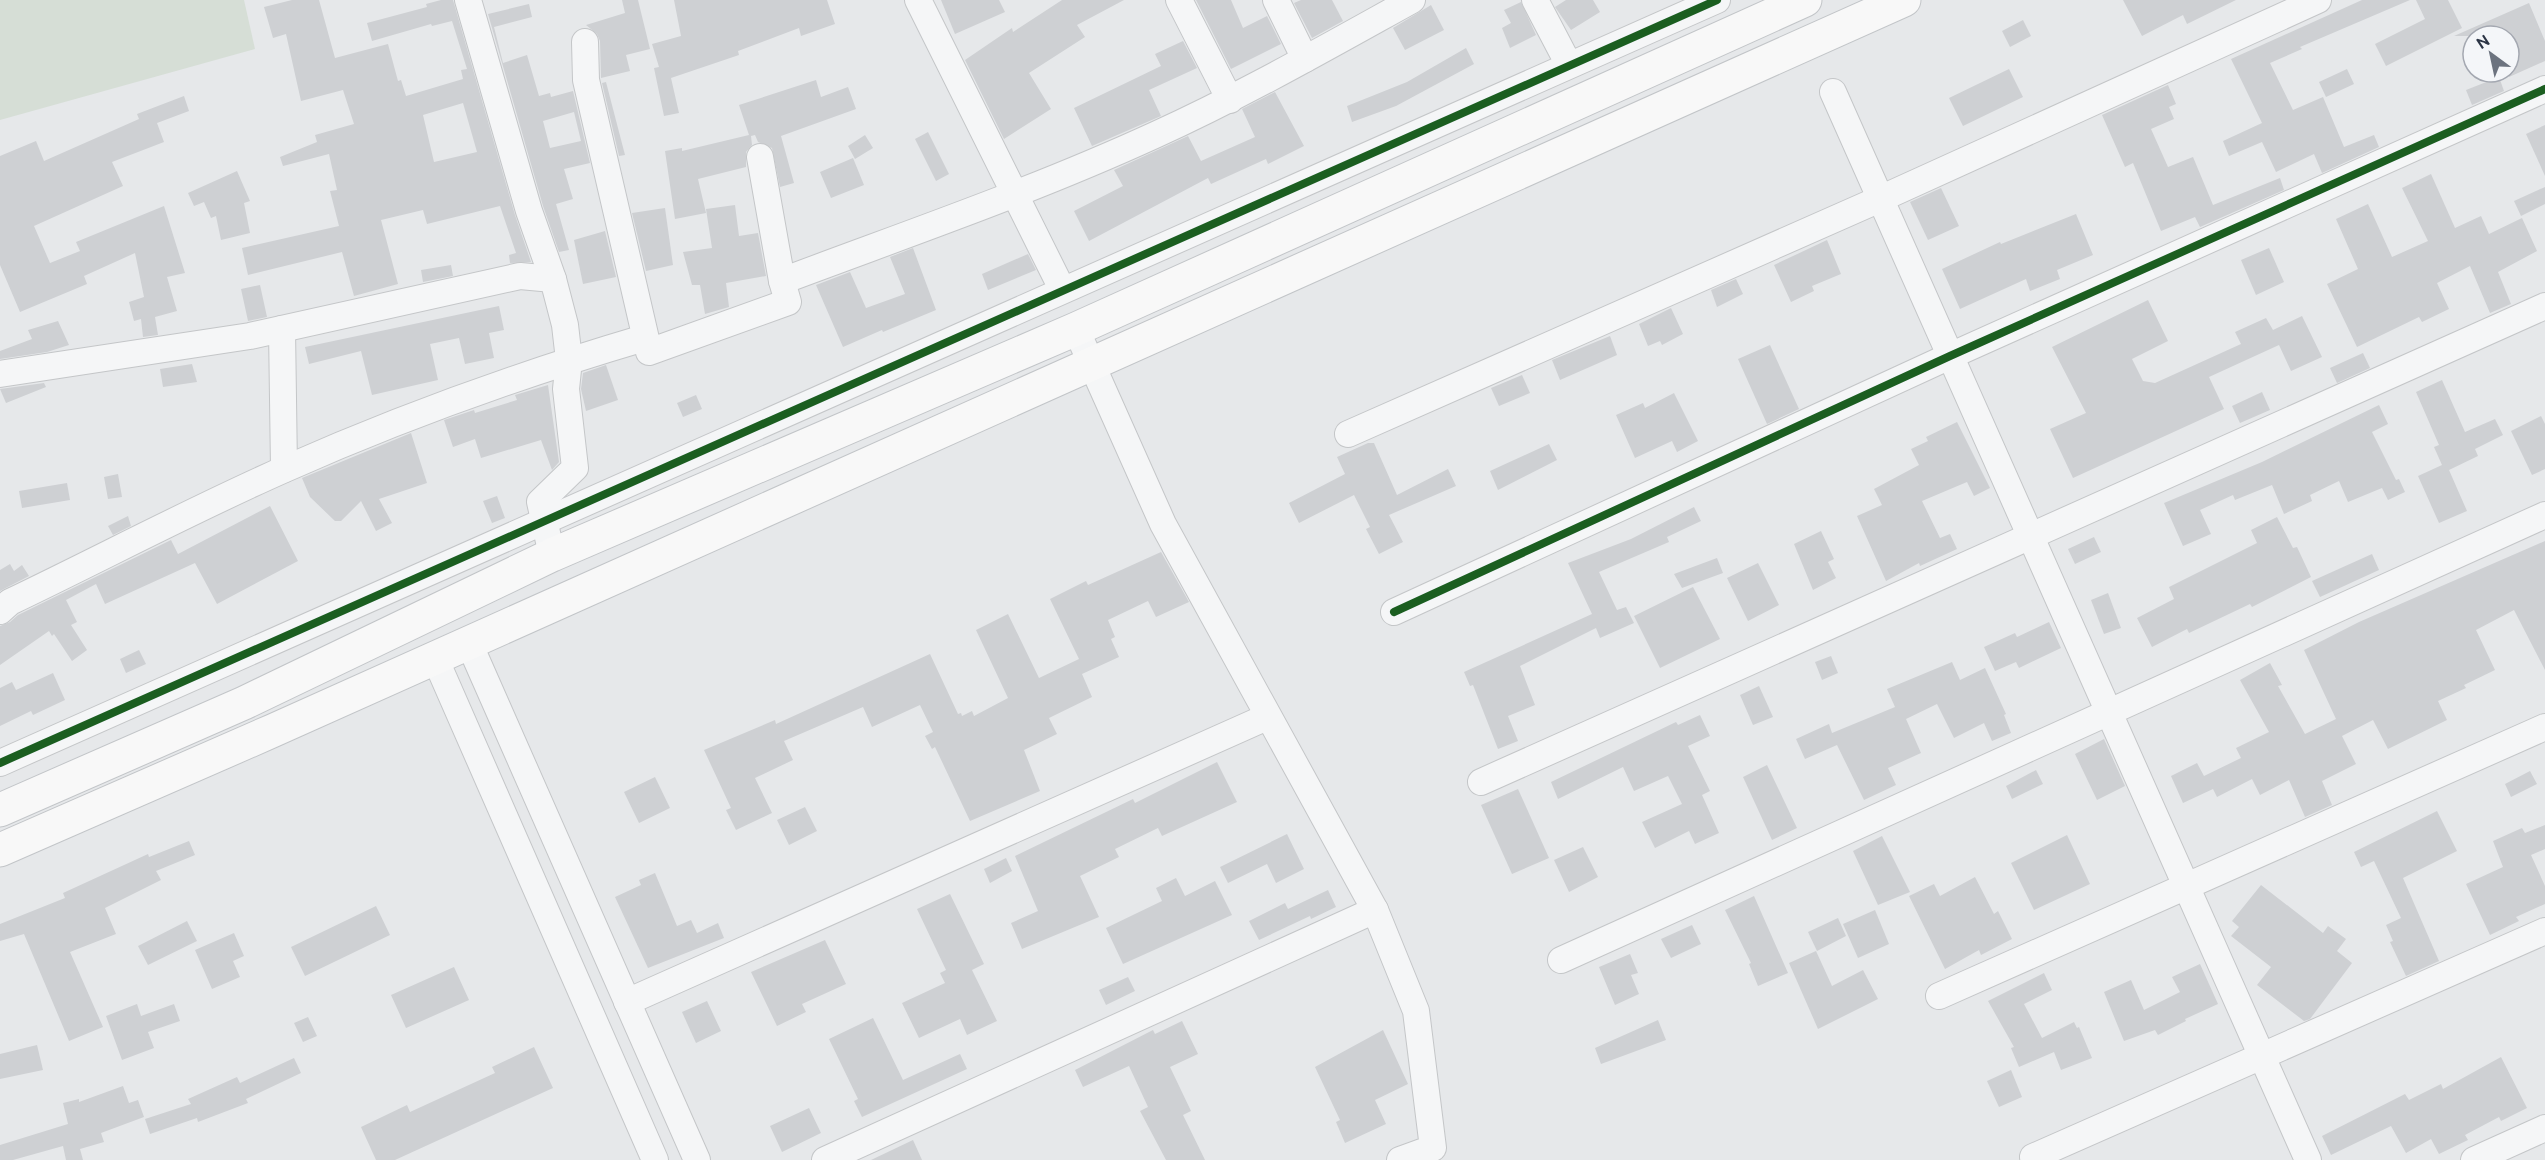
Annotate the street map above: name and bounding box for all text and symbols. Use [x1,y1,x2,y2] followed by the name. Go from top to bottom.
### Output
[2461,24,2521,84] north arrow
[2473,31,2493,52] text: N

